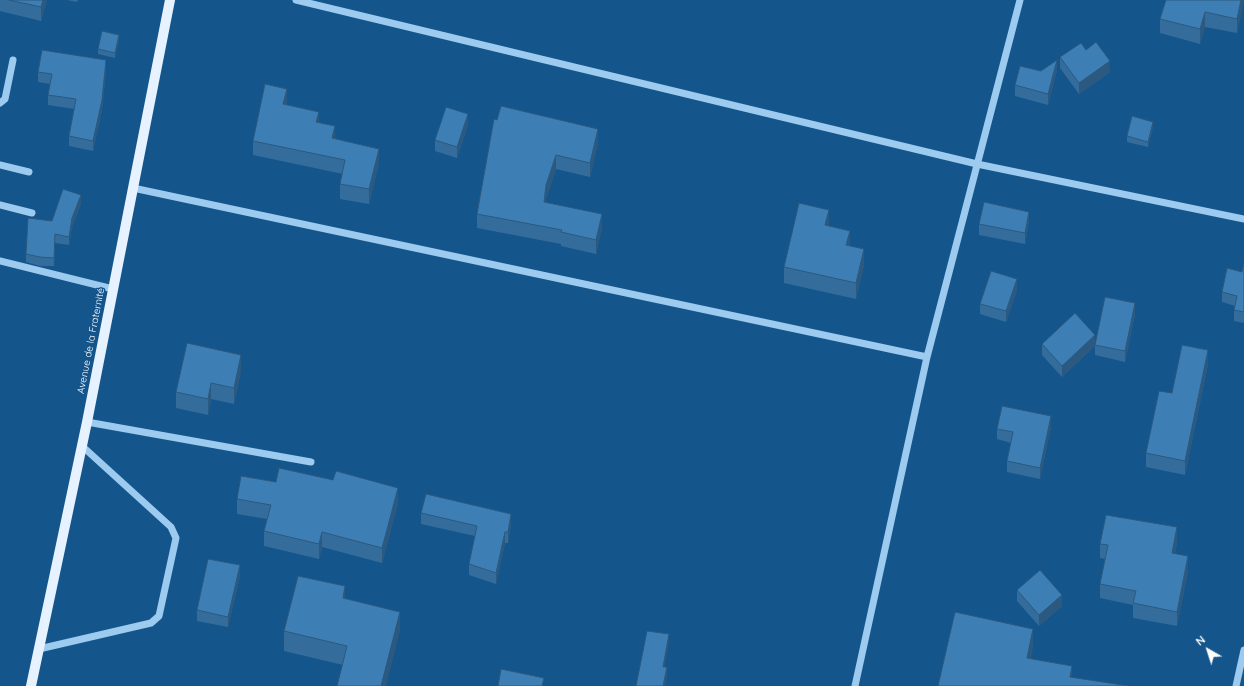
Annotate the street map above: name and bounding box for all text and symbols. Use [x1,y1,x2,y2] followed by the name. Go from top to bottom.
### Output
[75,287,107,395] street label: Avenue de la Fraternité
[1188,630,1228,670] north arrow
[1193,633,1208,649] text: N

